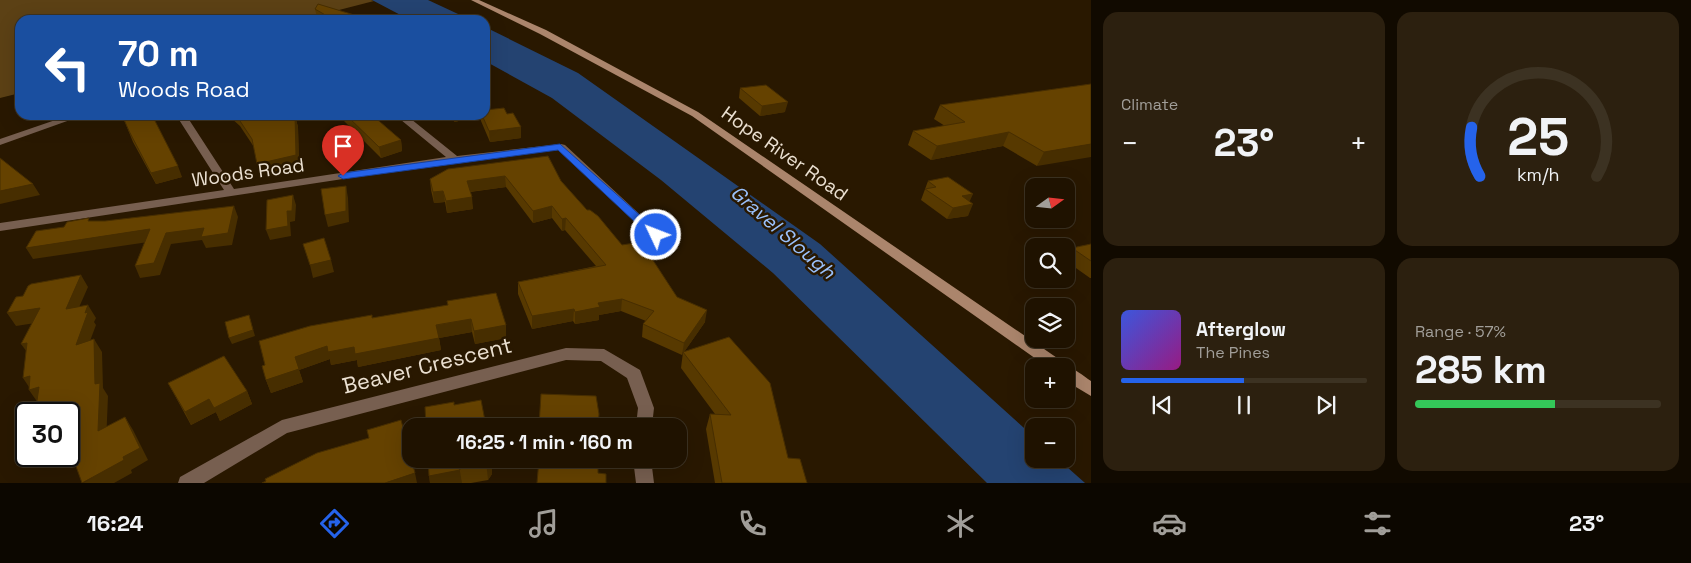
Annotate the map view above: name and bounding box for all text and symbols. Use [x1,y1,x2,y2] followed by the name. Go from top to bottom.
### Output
[118,32,199,76] text: 70 m
[35,35,100,100] icon: left
[118,75,250,103] text: Woods Road
[1121,94,1178,115] text: Climate
[717,100,853,206] street label: Hope River Road
[1507,104,1569,170] text: 25
[1214,119,1274,167] text: 23°
[322,125,364,176] pin
[1121,125,1138,161] text: −
[1350,125,1367,161] text: +
[329,132,357,160] icon: arrive
[190,152,306,193] street label: Woods Road
[1517,163,1559,186] text: km/h
[1025,178,1075,228] north arrow
[1025,178,1075,468] map controls
[725,179,841,285] water label: Gravel Slough
[629,208,681,260] position arrow
[1025,238,1075,288] button: search
[1025,298,1075,348] button: layers
[1196,317,1286,342] text: Afterglow
[1415,321,1506,342] text: Range · 57%
[339,330,515,400] street label: Beaver Crescent
[1196,342,1270,363] text: The Pines
[1415,346,1547,394] text: 285 km
[1025,358,1075,408] button: +
[1148,391,1176,419] icon: previous
[1230,391,1258,419] icon: pause
[1312,391,1340,419] icon: next
[15,402,80,467] speed limit sign: 30
[1025,418,1075,468] button: −
[456,430,633,455] text: 16:25 · 1 min · 160 m
[317,506,352,541] icon: directions
[526,506,561,541] icon: music
[735,506,770,541] icon: phone
[943,506,978,541] icon: climate
[1152,506,1187,541] icon: car
[1360,506,1395,541] icon: filters
[87,509,144,537] text: 16:24
[1569,509,1604,537] text: 23°

